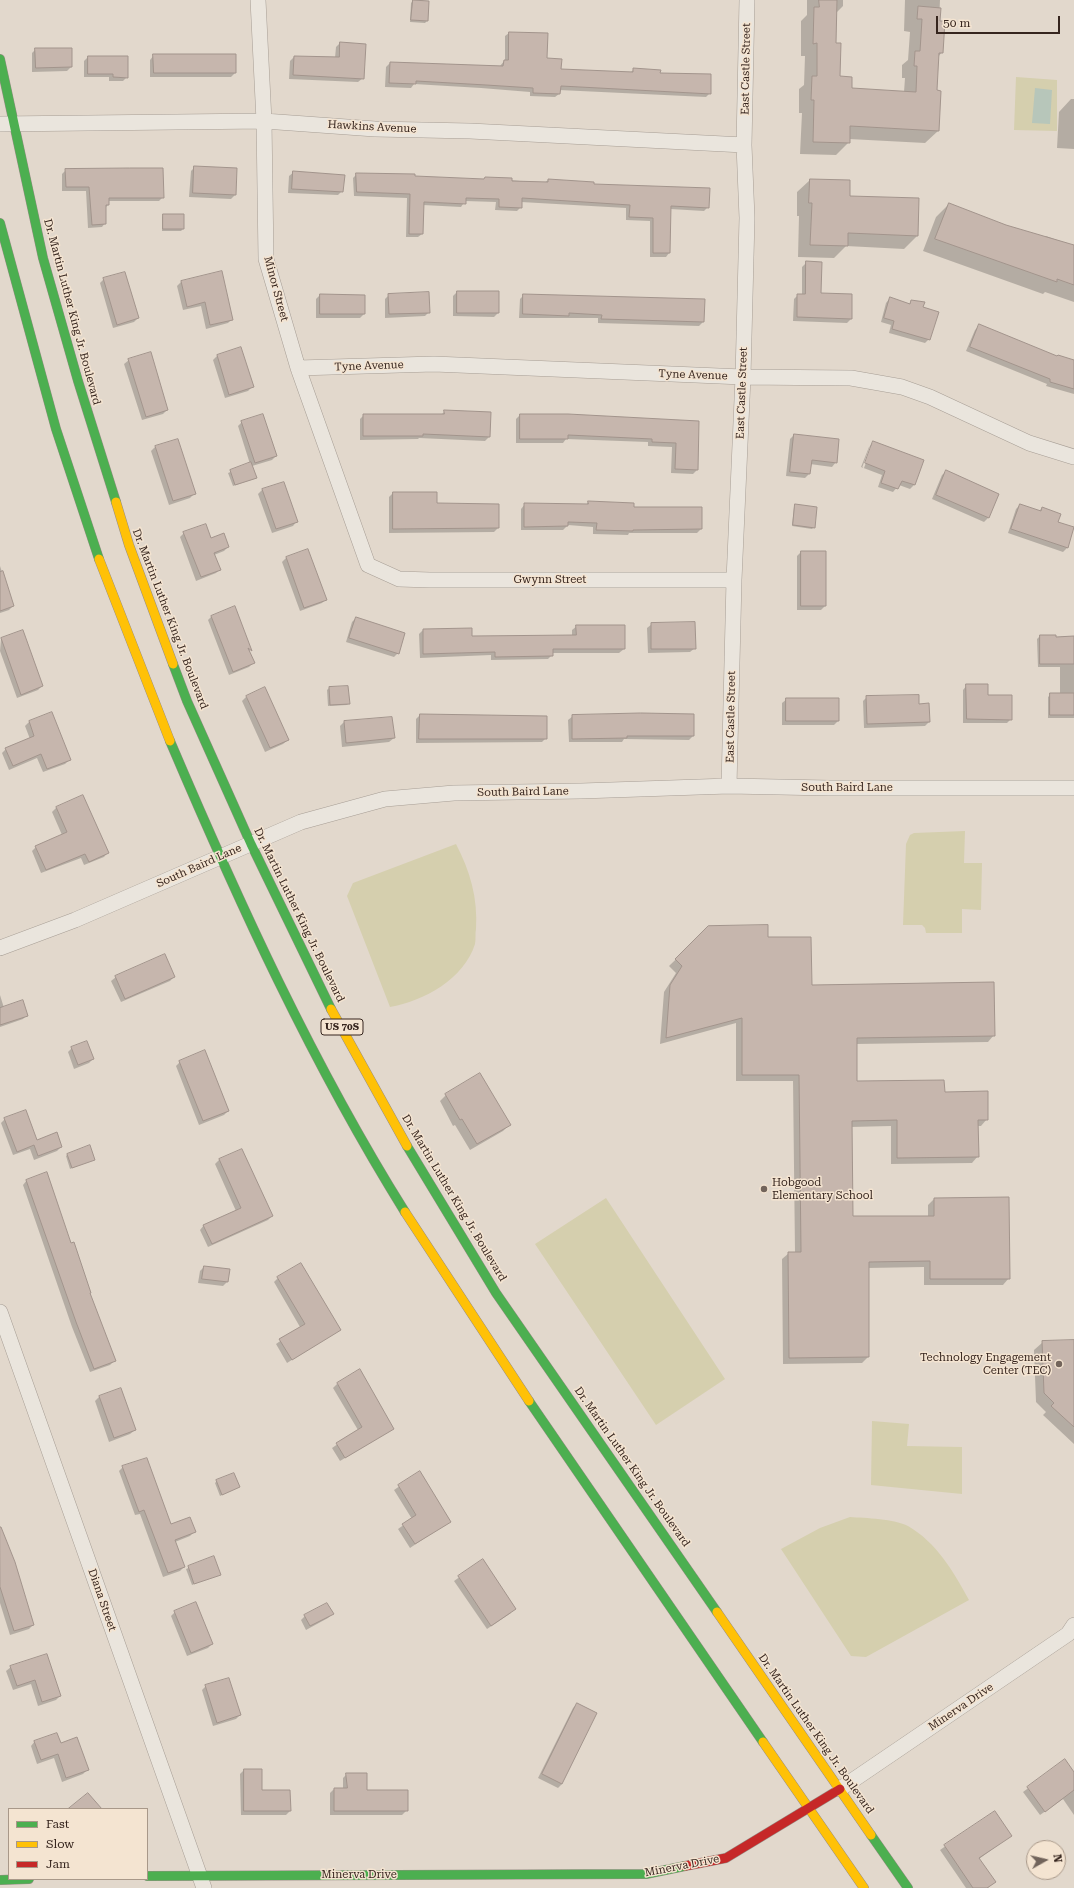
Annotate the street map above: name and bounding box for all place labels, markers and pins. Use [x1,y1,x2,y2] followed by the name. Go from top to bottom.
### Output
[772,1176,873,1202] place label: Hobgood Elementary School
[759,1184,769,1194] marker: Hobgood Elementary School
[920,1351,1051,1377] place label: Technology Engagement Center (TEC)
[1054,1359,1064,1369] marker: Technology Engagement Center (TEC)

